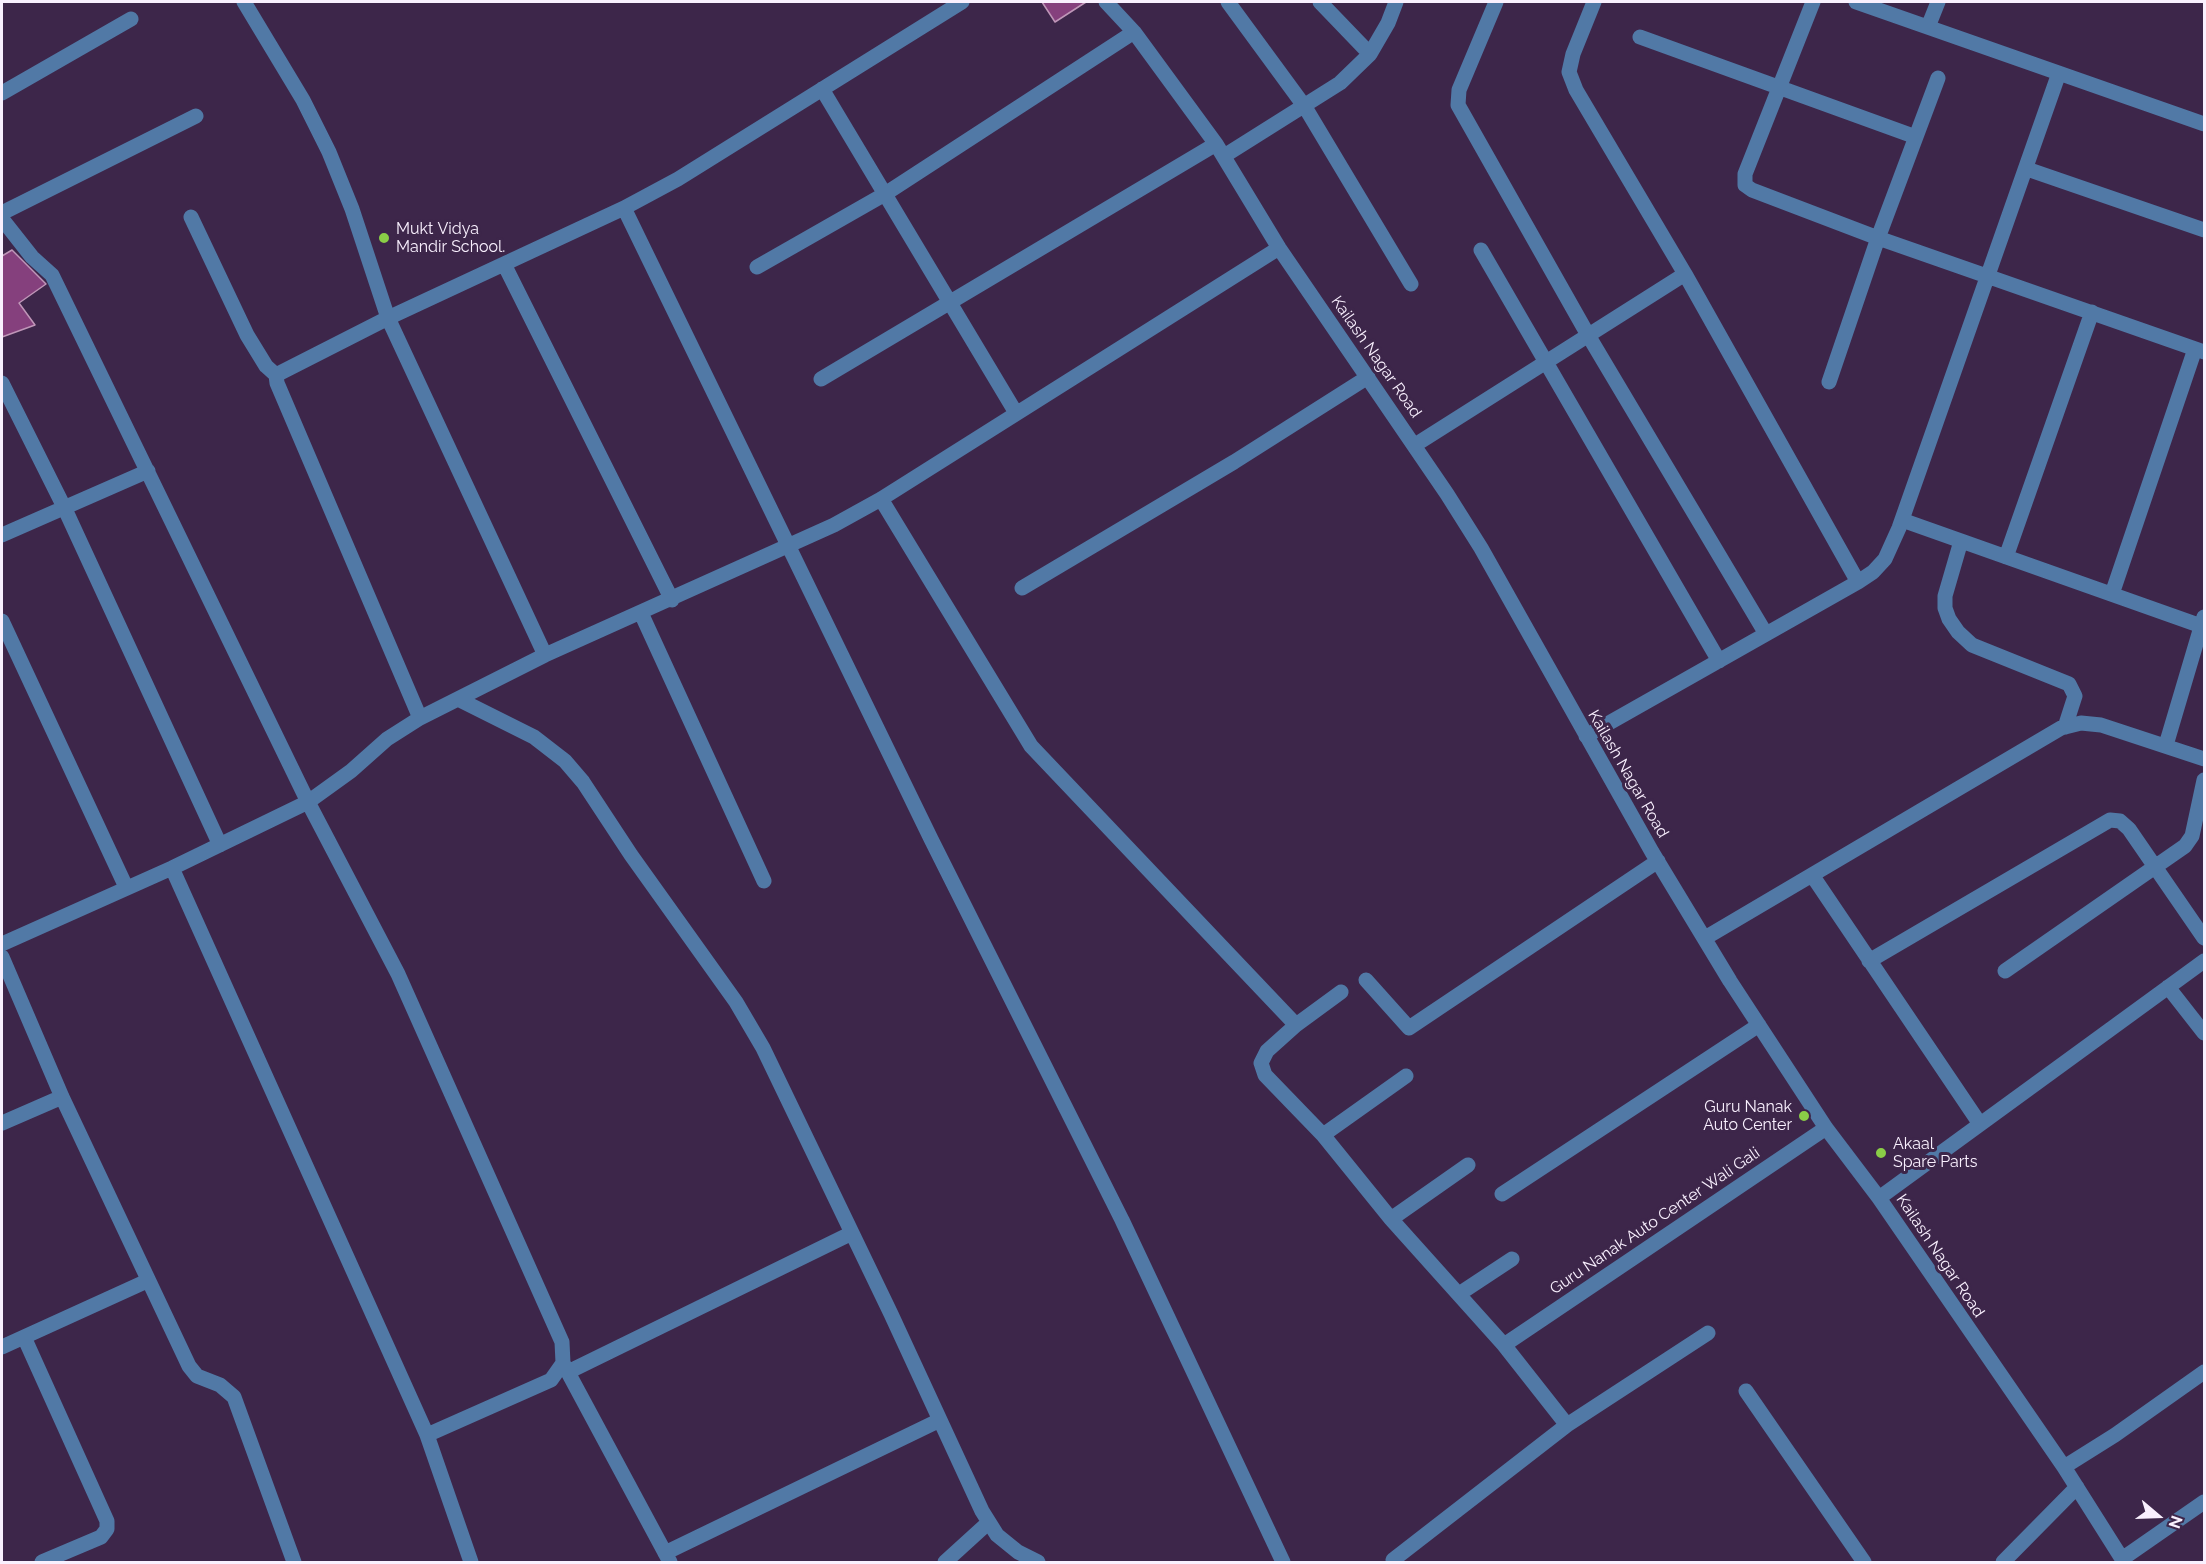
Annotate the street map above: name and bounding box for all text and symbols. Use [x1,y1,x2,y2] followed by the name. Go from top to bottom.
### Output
[396,219,505,257] place label: Mukt Vidya Mandir School.
[377,231,391,245] marker: Mukt Vidya Mandir School.
[1327,292,1425,422] street label: Kailash Nagar Road
[1584,707,1672,841] street label: Kailash Nagar Road
[1703,1097,1792,1135] place label: Guru Nanak Auto Center
[1797,1109,1811,1123] marker: Guru Nanak Auto Center
[1893,1134,1977,1172] place label: Akaal Spare Parts
[1546,1143,1764,1299] street label: Guru Nanak Auto Center Wali Gali
[1874,1146,1888,1160] marker: Akaal Spare Parts
[1892,1191,1988,1321] street label: Kailash Nagar Road
[2128,1486,2188,1546] north arrow
[2165,1513,2186,1531] text: N

